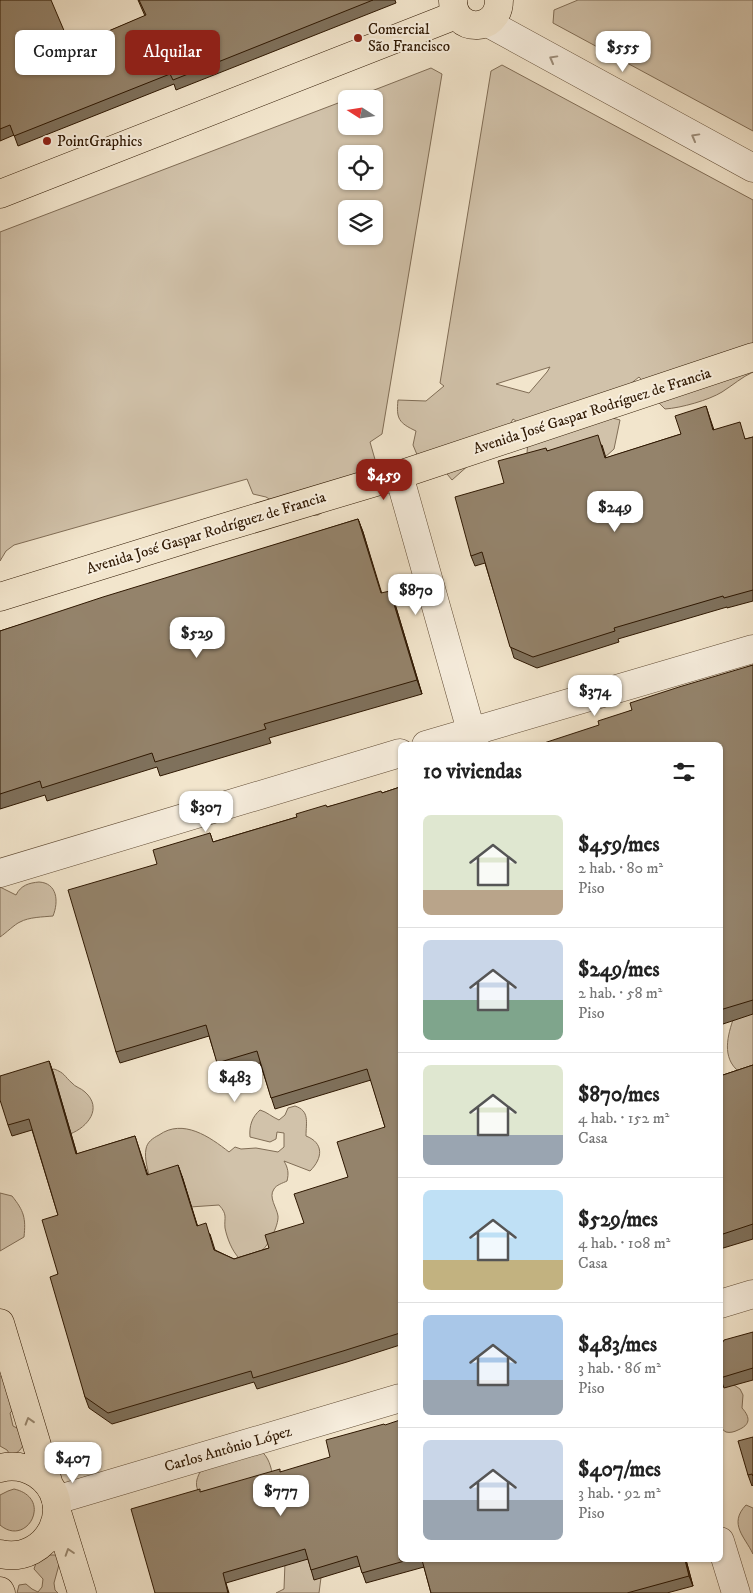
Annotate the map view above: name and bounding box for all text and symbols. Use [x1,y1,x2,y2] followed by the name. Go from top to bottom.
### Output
[368,20,450,56] place label: Comercial São Francisco
[15,30,115,75] chip: Comprar
[125,30,220,75] chip: Alquilar
[593,30,653,73] pin: $555
[352,32,364,44] marker: Comercial São Francisco
[607,37,639,57] text: $555
[549,55,558,65] one-way arrow
[338,90,382,135] north arrow
[338,90,383,245] map controls
[57,132,142,151] place label: PointGraphics
[692,133,701,143] one-way arrow
[41,135,53,147] marker: PointGraphics
[338,145,383,190] button: locate
[338,200,383,245] button: layers
[471,363,714,459] street label: Avenida José Gaspar Rodríguez de Francia
[354,458,414,501] pin: $459
[367,465,401,485] text: $459
[84,487,329,579] street label: Avenida José Gaspar Rodríguez de Francia
[585,490,645,533] pin: $249
[598,497,632,517] text: $249
[386,574,446,616] pin: $870
[399,580,433,600] text: $870
[167,616,227,659] pin: $529
[181,623,213,643] text: $529
[565,674,625,717] pin: $374
[579,681,611,701] text: $374
[670,758,698,786] icon: filters
[423,759,522,785] text: 10 viviendas
[176,790,236,833] pin: $307
[190,797,222,817] text: $307
[578,832,659,858] text: $459/mes
[463,835,523,895] icon: home
[578,858,663,878] text: 2 hab. · 80 m²
[578,878,605,898] text: Piso
[578,957,659,983] text: $249/mes
[463,960,523,1020] icon: home
[578,983,663,1003] text: 2 hab. · 58 m²
[578,1003,605,1023] text: Piso
[205,1060,265,1103] pin: $483
[219,1067,251,1087] text: $483
[578,1082,659,1108] text: $870/mes
[463,1085,523,1145] icon: home
[578,1108,670,1128] text: 4 hab. · 152 m²
[578,1128,608,1148] text: Casa
[578,1207,658,1233] text: $529/mes
[463,1210,523,1270] icon: home
[578,1233,670,1253] text: 4 hab. · 108 m²
[578,1253,608,1273] text: Casa
[578,1332,657,1358] text: $483/mes
[463,1335,523,1395] icon: home
[578,1358,661,1378] text: 3 hab. · 86 m²
[578,1378,605,1398] text: Piso
[25,1418,35,1426] one-way arrow
[162,1422,294,1476] street label: Carlos Antônio López
[43,1442,103,1484] pin: $407
[56,1448,90,1468] text: $407
[578,1457,661,1483] text: $407/mes
[463,1460,523,1520] icon: home
[251,1474,311,1517] pin: $777
[264,1481,298,1501] text: $777
[578,1483,661,1503] text: 3 hab. · 92 m²
[578,1503,605,1523] text: Piso
[65,1549,75,1557] one-way arrow

